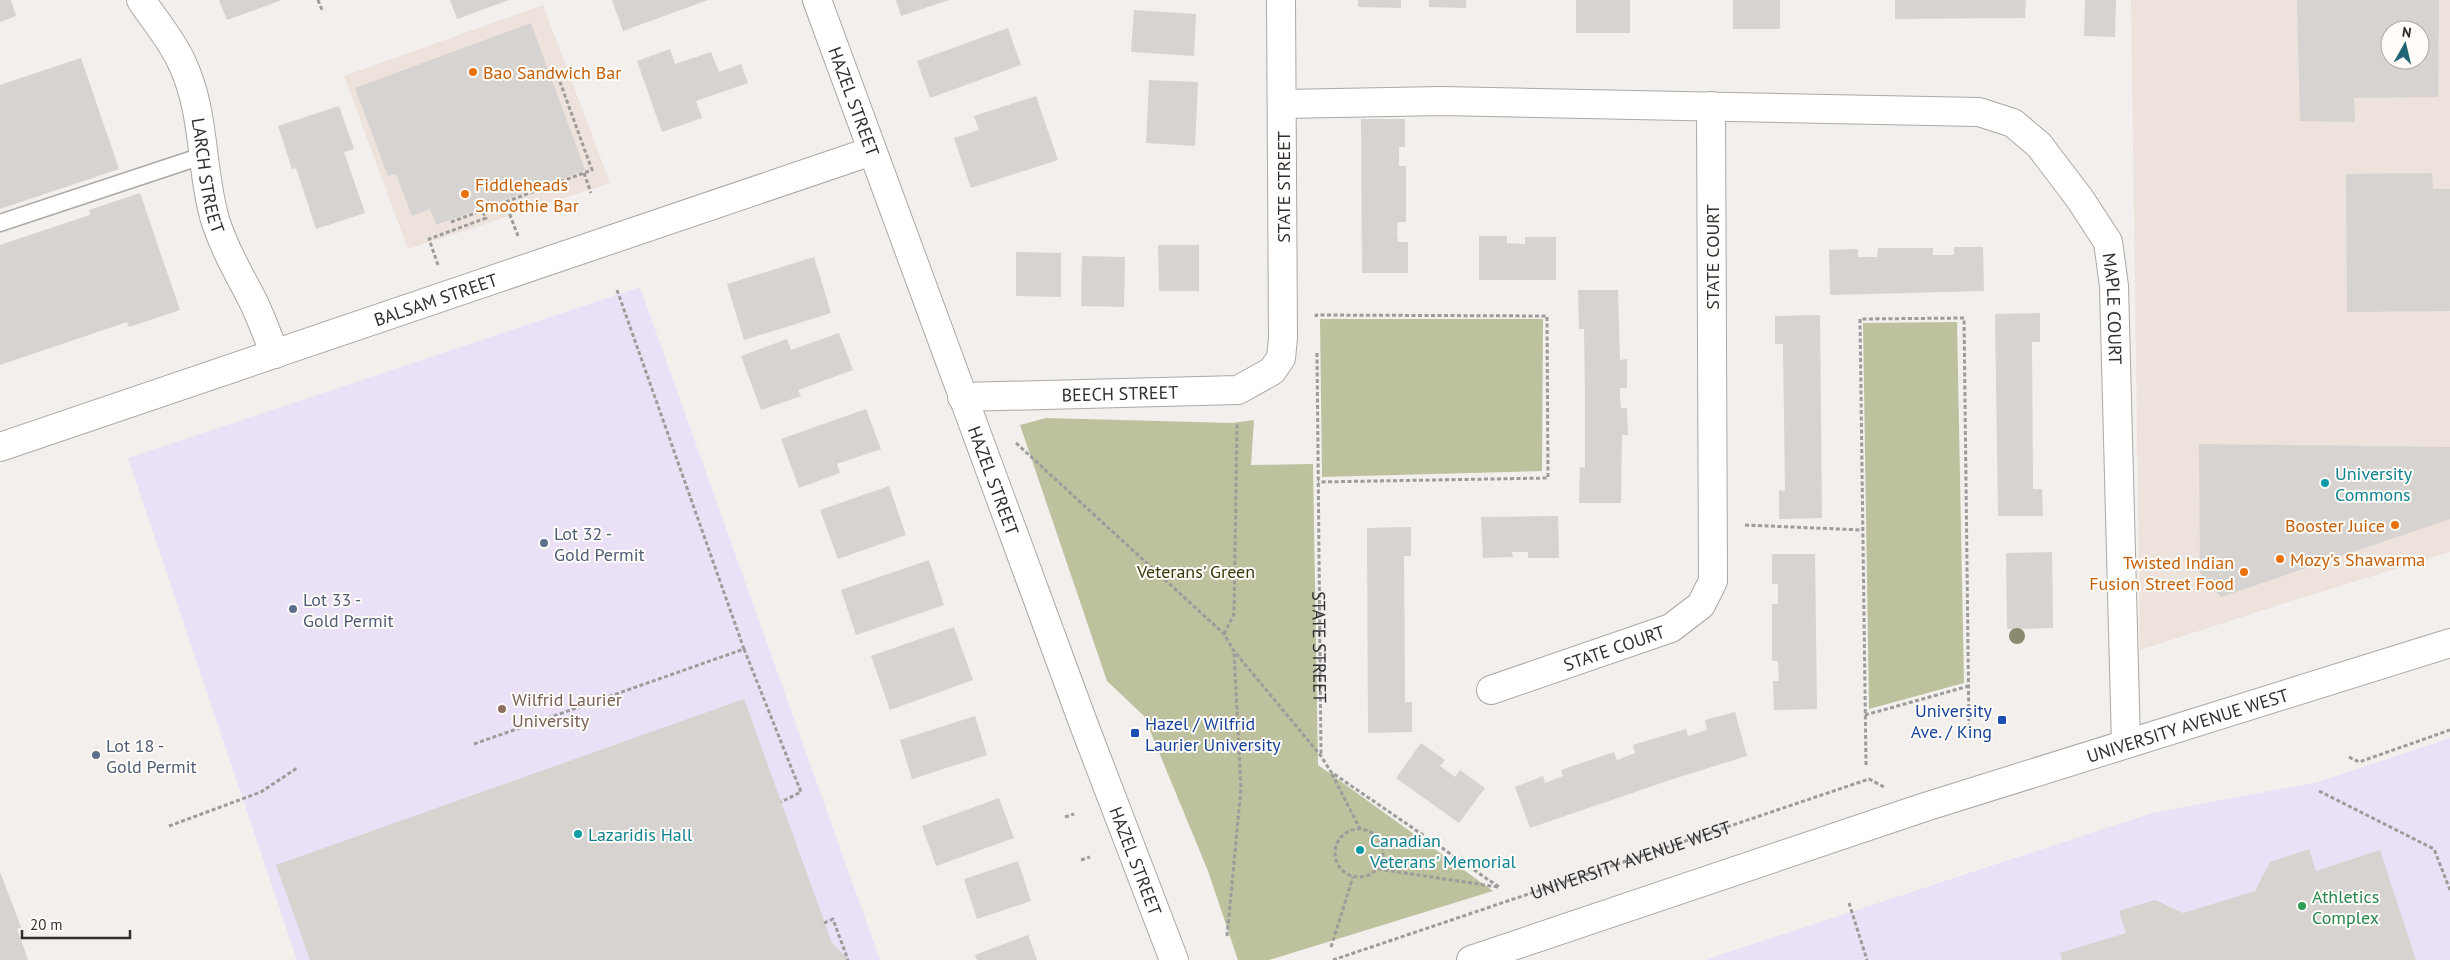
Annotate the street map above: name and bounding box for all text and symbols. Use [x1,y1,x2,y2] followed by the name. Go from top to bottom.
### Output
[2380,20,2430,70] north arrow
[2401,23,2413,42] text: N
[824,43,885,159] street label: HAZEL STREET
[483,61,621,84] place label: Bao Sandwich Bar
[467,66,479,78] marker: Bao Sandwich Bar
[187,116,230,236] street label: LARCH STREET
[1272,131,1295,243] street label: STATE STREET
[475,173,579,217] place label: Fiddleheads Smoothie Bar
[459,188,471,200] marker: Fiddleheads Smoothie Bar
[1701,204,1724,310] street label: STATE COURT
[2098,251,2128,365] street label: MAPLE COURT
[371,267,500,331] street label: BALSAM STREET
[1061,380,1179,406] street label: BEECH STREET
[963,423,1025,538] street label: HAZEL STREET
[2335,462,2413,506] place label: University Commons
[2319,477,2331,489] marker: University Commons
[2285,514,2385,537] place label: Booster Juice
[2389,519,2401,531] marker: Booster Juice
[554,522,645,566] place label: Lot 32 - Gold Permit
[538,537,550,549] marker: Lot 32 - Gold Permit
[2290,548,2425,571] place label: Mozy's Shawarma
[2089,551,2234,595] place label: Twisted Indian Fusion Street Food
[2274,553,2286,565] marker: Mozy's Shawarma
[1136,560,1255,583] park label: Veterans' Green
[2238,566,2250,578] marker: Twisted Indian Fusion Street Food
[303,588,394,632] place label: Lot 33 - Gold Permit
[1308,591,1332,703] street label: STATE STREET
[287,603,299,615] marker: Lot 33 - Gold Permit
[1560,620,1668,676] street label: STATE COURT
[2084,683,2291,767] street label: UNIVERSITY AVENUE WEST
[512,688,622,732] place label: Wilfrid Laurier University
[1911,699,1993,743] place label: University Ave. / King
[496,703,508,715] marker: Wilfrid Laurier University
[1145,712,1281,756] place label: Hazel / Wilfrid Laurier University
[1996,714,2008,726] marker: University Ave. / King
[1129,727,1141,739] marker: Hazel / Wilfrid Laurier University
[106,734,197,778] place label: Lot 18 - Gold Permit
[90,749,102,761] marker: Lot 18 - Gold Permit
[1105,803,1167,919] street label: HAZEL STREET
[1527,815,1734,904] street label: UNIVERSITY AVENUE WEST
[588,823,693,846] place label: Lazaridis Hall
[572,828,584,840] marker: Lazaridis Hall
[1369,829,1517,873] place label: Canadian Veterans' Memorial
[1354,844,1366,856] marker: Canadian Veterans' Memorial
[2312,885,2379,929] place label: Athletics Complex
[2296,900,2308,912] marker: Athletics Complex
[22,908,130,940] scale bar
[30,915,63,934] text: 20 m

